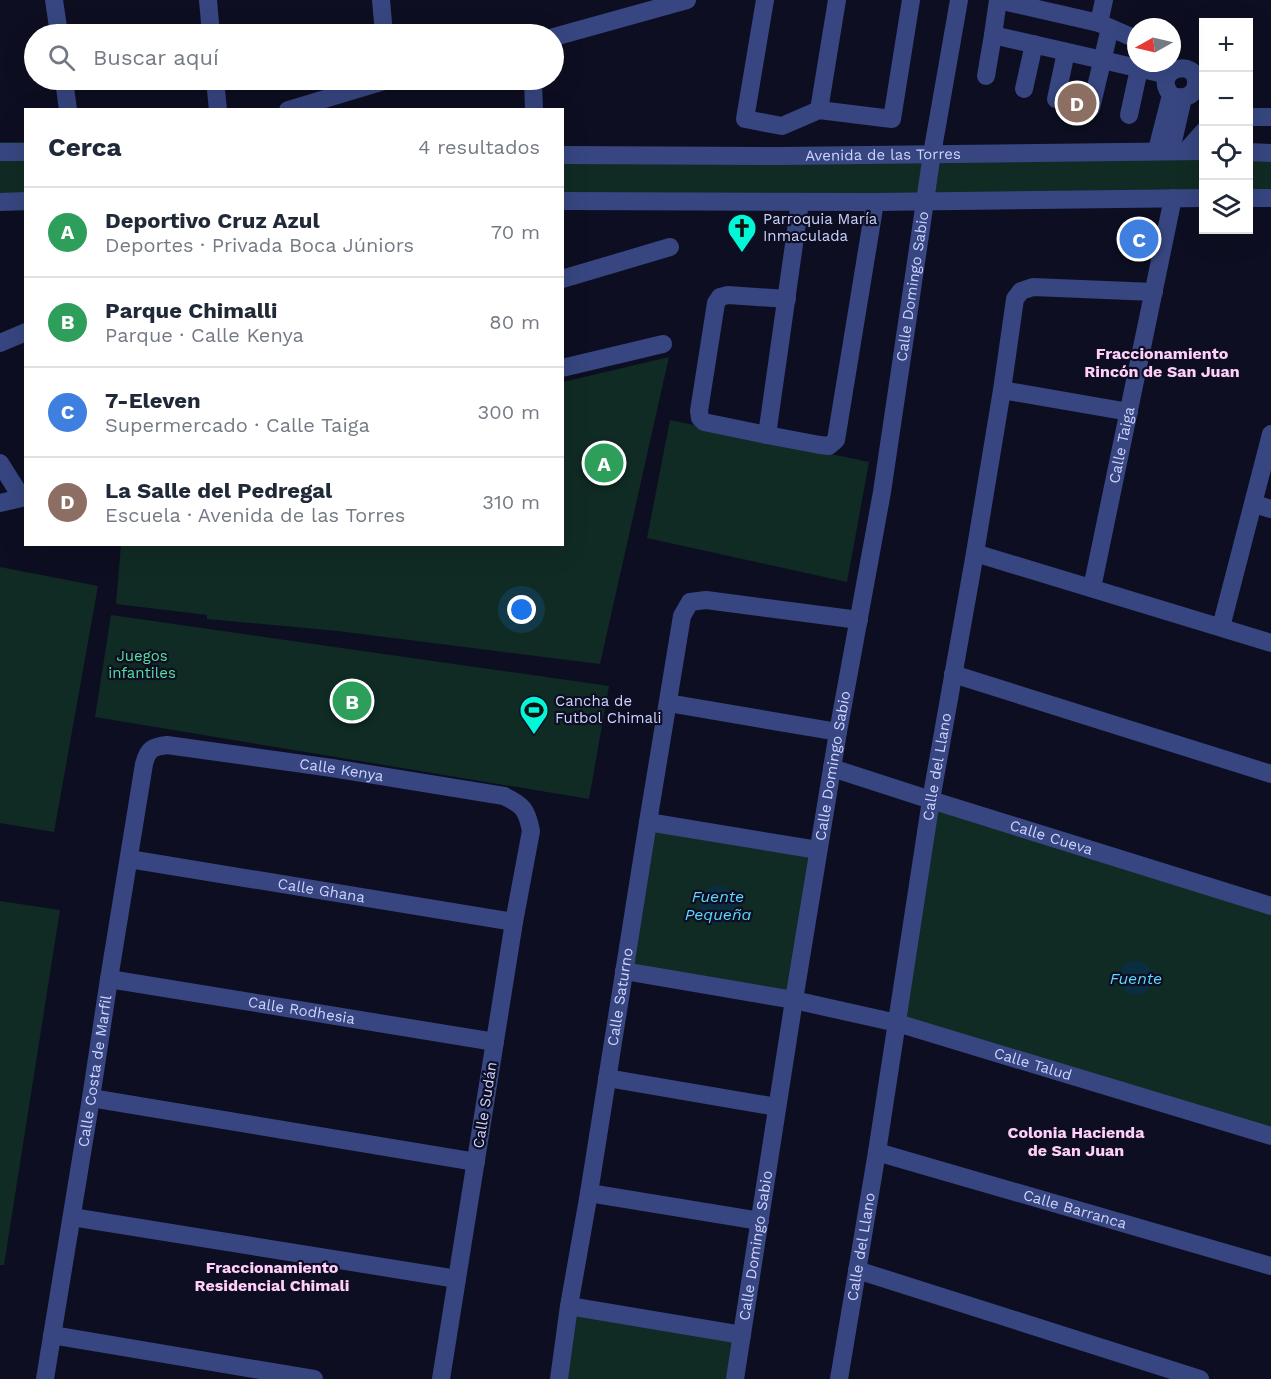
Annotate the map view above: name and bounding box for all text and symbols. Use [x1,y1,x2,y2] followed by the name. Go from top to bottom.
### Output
[1127,18,1181,72] north arrow
[1199,18,1253,234] map controls
[1199,18,1253,72] button: +
[24,24,564,90] search box
[45,41,78,74] icon: search
[93,45,219,70] text: Buscar aquí
[1199,72,1253,126] button: −
[1058,80,1096,126] pin: D
[1199,126,1253,180] button: locate
[48,132,122,162] text: Cerca
[418,135,540,159] text: 4 resultados
[805,145,961,165] street label: Avenida de las Torres
[1199,180,1253,234] button: layers
[105,208,320,233] text: Deportivo Cruz Azul
[763,210,878,245] place label: Parroquia María Inmaculada
[892,210,932,363] street label: Calle Domingo Sabio
[726,212,758,254] church icon: Parroquia María Inmaculada
[1120,216,1158,262] pin: C
[61,220,74,244] text: A
[491,220,540,244] text: 70 m
[105,233,414,257] text: Deportes · Privada Boca Júniors
[105,298,277,323] text: Parque Chimalli
[61,310,74,334] text: B
[489,310,540,334] text: 80 m
[105,323,304,347] text: Parque · Calle Kenya
[1084,344,1240,381] district label: Fraccionamiento Rincón de San Juan
[105,388,201,413] text: 7-Eleven
[61,400,74,424] text: C
[478,400,540,424] text: 300 m
[1105,405,1139,485] street label: Calle Taiga
[105,413,370,437] text: Supermercado · Calle Taiga
[584,440,624,486] pin: A
[105,478,332,503] text: La Salle del Pedregal
[60,490,75,514] text: D
[482,490,540,514] text: 310 m
[105,503,405,527] text: Escuela · Avenida de las Torres
[507,595,536,624] your location
[108,647,176,682] park label: Juegos infantiles
[332,678,372,724] pin: B
[811,689,854,842] street label: Calle Domingo Sabio
[555,692,662,727] place label: Cancha de Futbol Chimali
[518,694,550,736] sports icon: Cancha de Futbol Chimali
[919,711,955,822] street label: Calle del Llano
[298,755,385,785] street label: Calle Kenya
[1008,816,1095,859] street label: Calle Cueva
[276,874,367,907] street label: Calle Ghana
[685,887,751,924] water label: Fuente Pequeña
[603,946,637,1047] street label: Calle Saturno
[1110,969,1162,988] water label: Fuente
[74,993,116,1148] street label: Calle Costa de Marfil
[247,993,357,1028] street label: Calle Rodhesia
[992,1044,1074,1084] street label: Calle Talud
[469,1060,501,1150] street label: Calle Sudán
[1008,1123,1145,1160] district label: Colonia Hacienda de San Juan
[735,1169,776,1322] street label: Calle Domingo Sabio
[1021,1186,1129,1233] street label: Calle Barranca
[843,1191,879,1302] street label: Calle del Llano
[195,1258,349,1295] district label: Fraccionamiento Residencial Chimali

